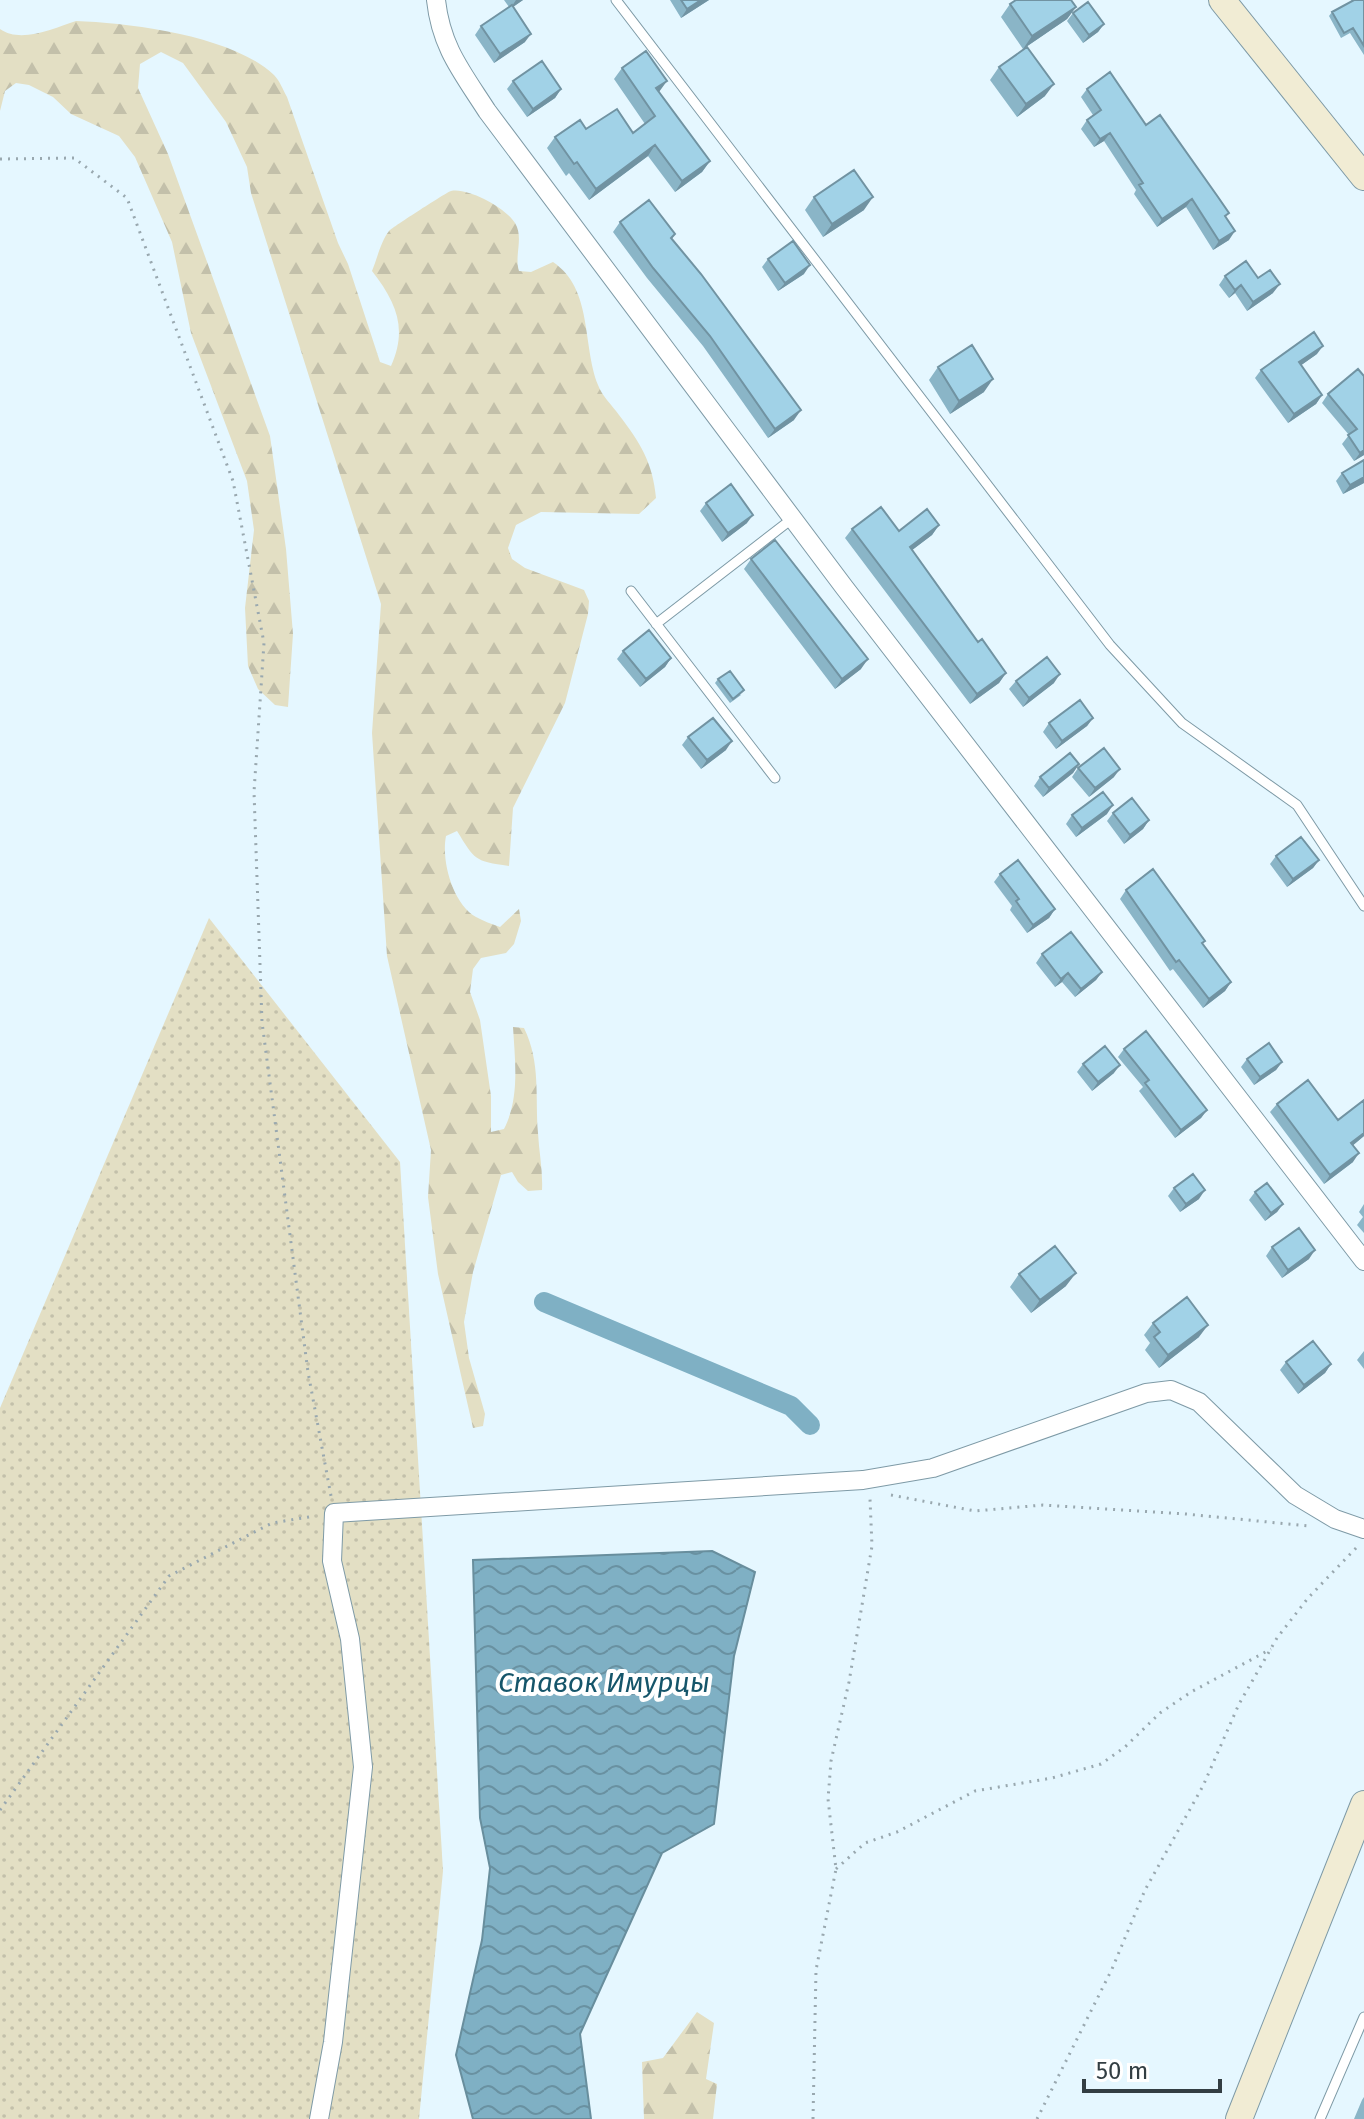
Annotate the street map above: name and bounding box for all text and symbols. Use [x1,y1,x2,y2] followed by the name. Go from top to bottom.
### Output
[498,1666,710,1699] water label: Ставок Имурцы
[1084,2043,1220,2093] scale bar
[1096,2057,1148,2085] text: 50 m

